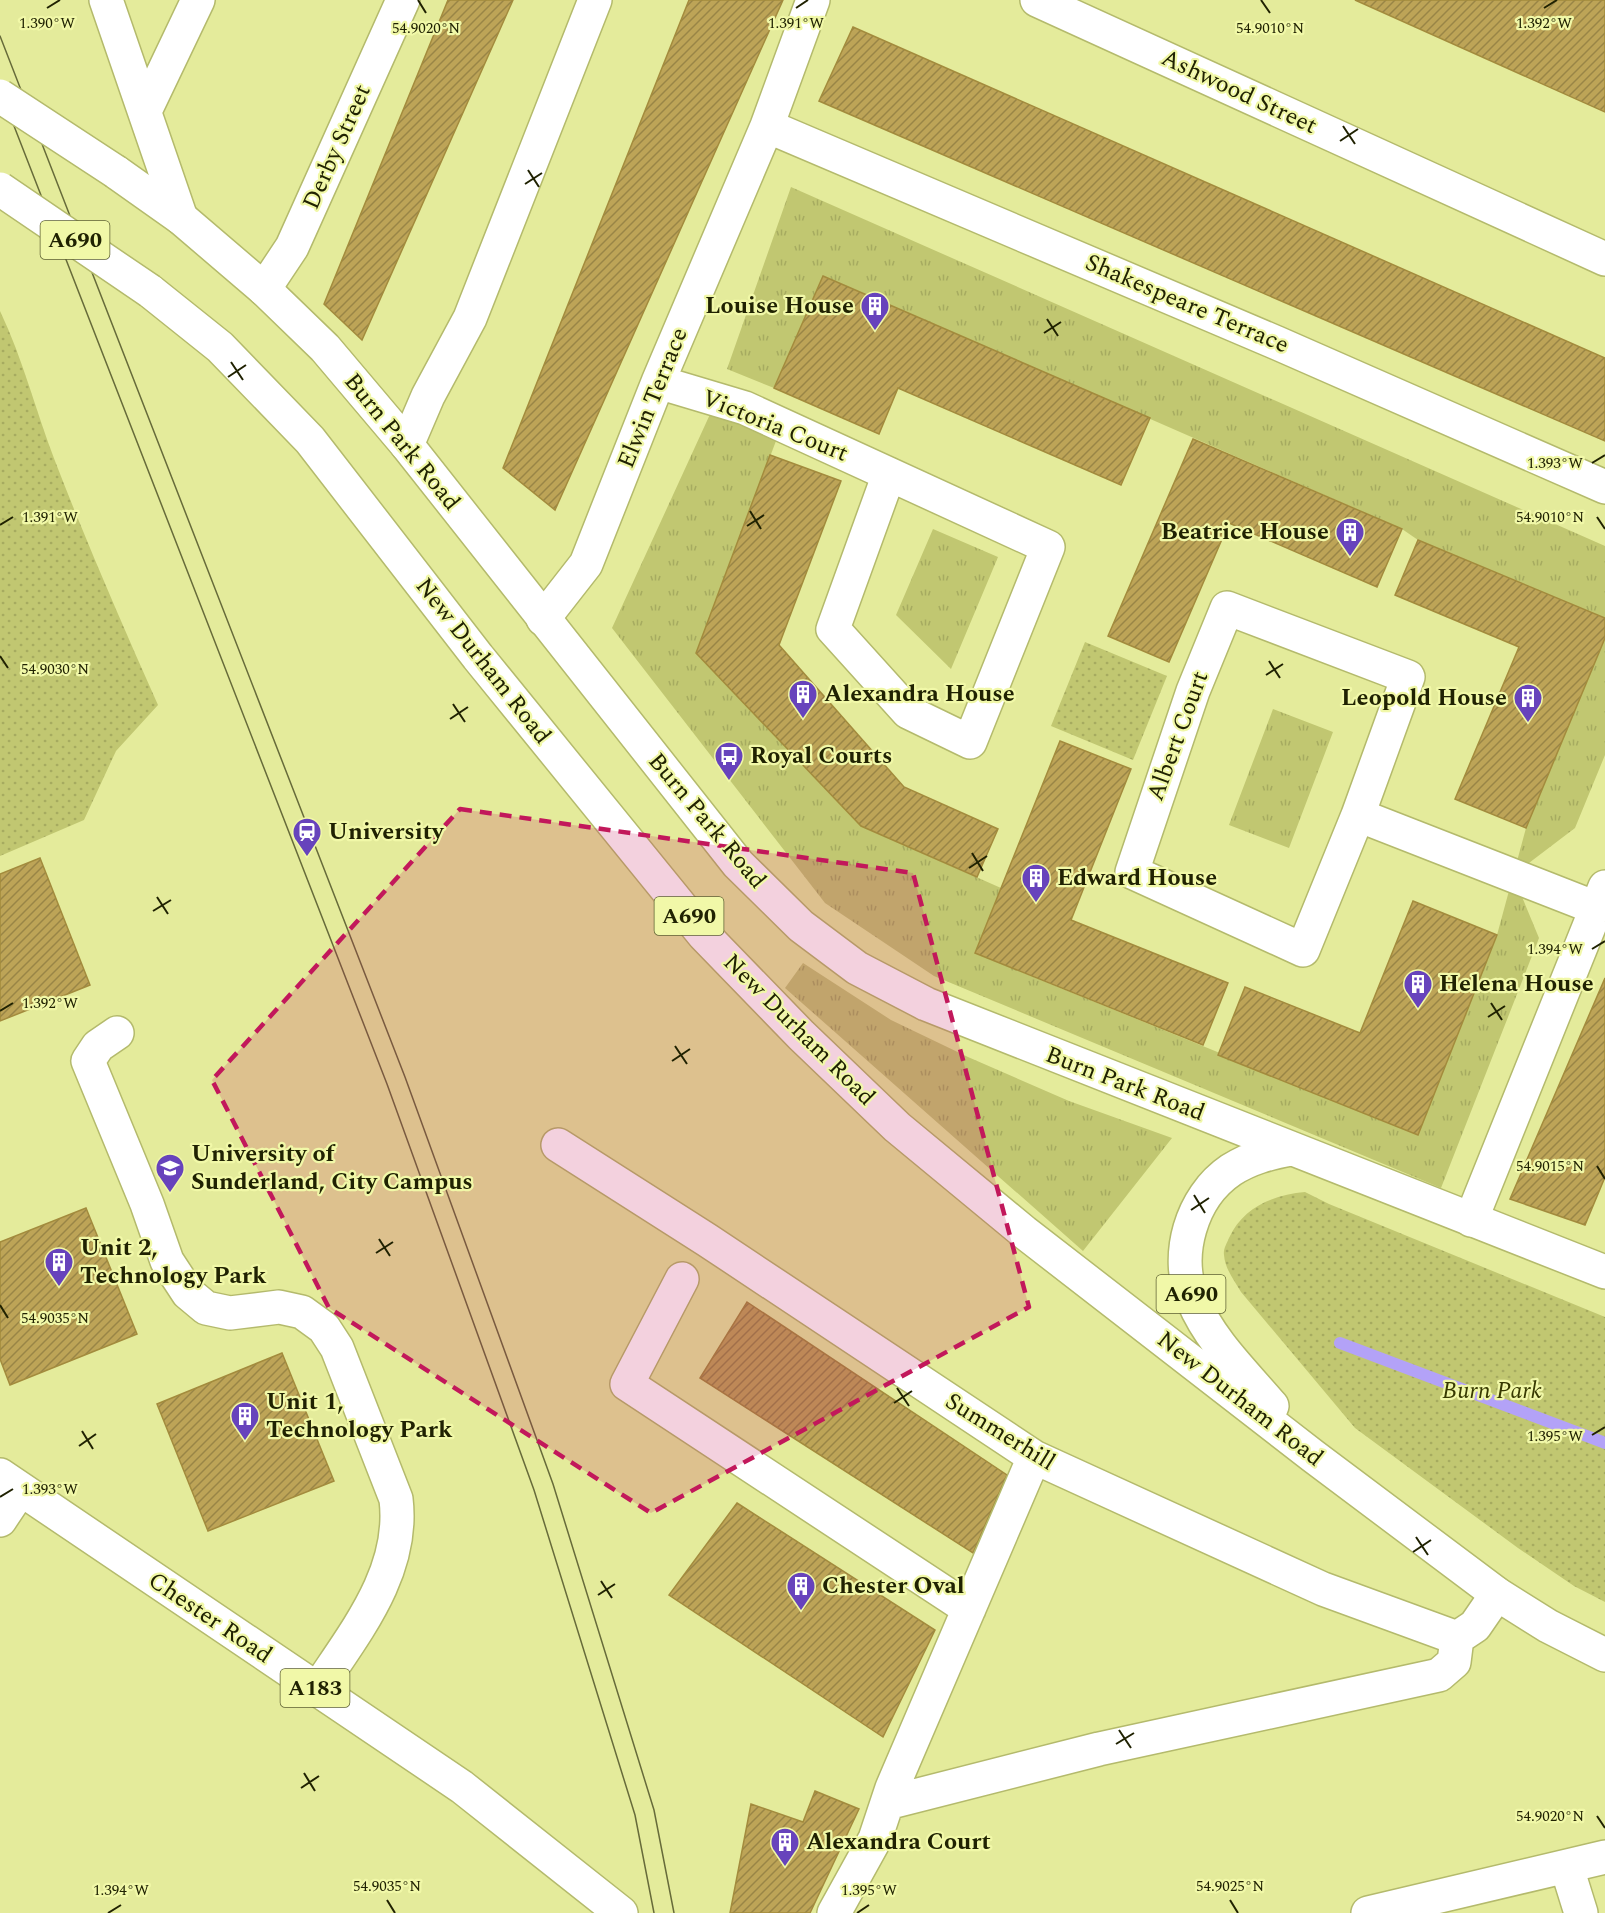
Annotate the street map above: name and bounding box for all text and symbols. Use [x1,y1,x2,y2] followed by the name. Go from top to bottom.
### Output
[19,12,75,35] text: 1.390°W
[768,12,824,35] text: 1.391°W
[1516,12,1572,35] text: 1.392°W
[392,17,460,40] text: 54.9020°N
[1236,17,1304,40] text: 54.9010°N
[1155,40,1323,144] street label: Ashwood Street
[293,79,381,215] street label: Derby Street
[40,221,110,259] road number: A690
[1080,245,1294,363] street label: Shakespeare Terrace
[705,288,854,324] place label: Louise House
[859,290,891,332] building icon: Louise House
[608,322,698,474] street label: Elwin Terrace
[335,365,469,519] street label: Burn Park Road
[696,380,854,472] street label: Victoria Court
[1527,452,1583,475] text: 1.393°W
[22,506,78,529] text: 1.391°W
[1516,506,1584,529] text: 54.9010°N
[1161,514,1329,550] place label: Beatrice House
[1334,516,1366,558] building icon: Beatrice House
[406,570,560,752] street label: New Durham Road
[21,658,89,681] text: 54.9030°N
[1138,666,1218,806] street label: Albert Court
[824,676,1015,712] place label: Alexandra House
[787,678,819,720] building icon: Alexandra House
[1341,680,1507,716] place label: Leopold House
[1512,682,1544,724] building icon: Leopold House
[750,738,892,774] place label: Royal Courts
[713,740,745,782] bus stop icon: Royal Courts
[639,745,775,897] street label: Burn Park Road
[328,814,445,850] place label: University
[291,816,323,858] station icon: University
[1057,860,1217,896] place label: Edward House
[1020,862,1052,904] building icon: Edward House
[654,897,724,935] road number: A690
[1527,938,1583,961] text: 1.394°W
[715,946,883,1114] street label: New Durham Road
[1439,966,1594,1002] place label: Helena House
[1402,968,1434,1010] building icon: Helena House
[22,992,78,1015] text: 1.392°W
[1040,1037,1210,1131] street label: Burn Park Road
[191,1136,473,1200] place label: University of Sunderland, City Campus
[154,1152,186,1194] school or university icon: University of Sunderland, City Campus
[1516,1155,1584,1178] text: 54.9015°N
[80,1230,267,1294] place label: Unit 2, Technology Park
[43,1246,75,1288] building icon: Unit 2, Technology Park
[1156,1275,1226,1313] road number: A690
[21,1307,89,1330] text: 54.9035°N
[1149,1322,1331,1476] street label: New Durham Road
[1442,1373,1542,1409] park label: Burn Park
[266,1384,453,1448] place label: Unit 1, Technology Park
[938,1384,1062,1480] street label: Summerhill
[229,1400,261,1442] building icon: Unit 1, Technology Park
[1527,1425,1583,1448] text: 1.395°W
[22,1478,78,1501] text: 1.393°W
[141,1563,279,1673] street label: Chester Road
[822,1568,965,1604] place label: Chester Oval
[785,1570,817,1612] building icon: Chester Oval
[280,1669,350,1707] road number: A183
[1516,1805,1584,1828] text: 54.9020°N
[806,1824,991,1860] place label: Alexandra Court
[769,1826,801,1868] building icon: Alexandra Court
[353,1875,421,1898] text: 54.9035°N
[1196,1875,1264,1898] text: 54.9025°N
[93,1879,149,1902] text: 1.394°W
[841,1879,897,1902] text: 1.395°W

